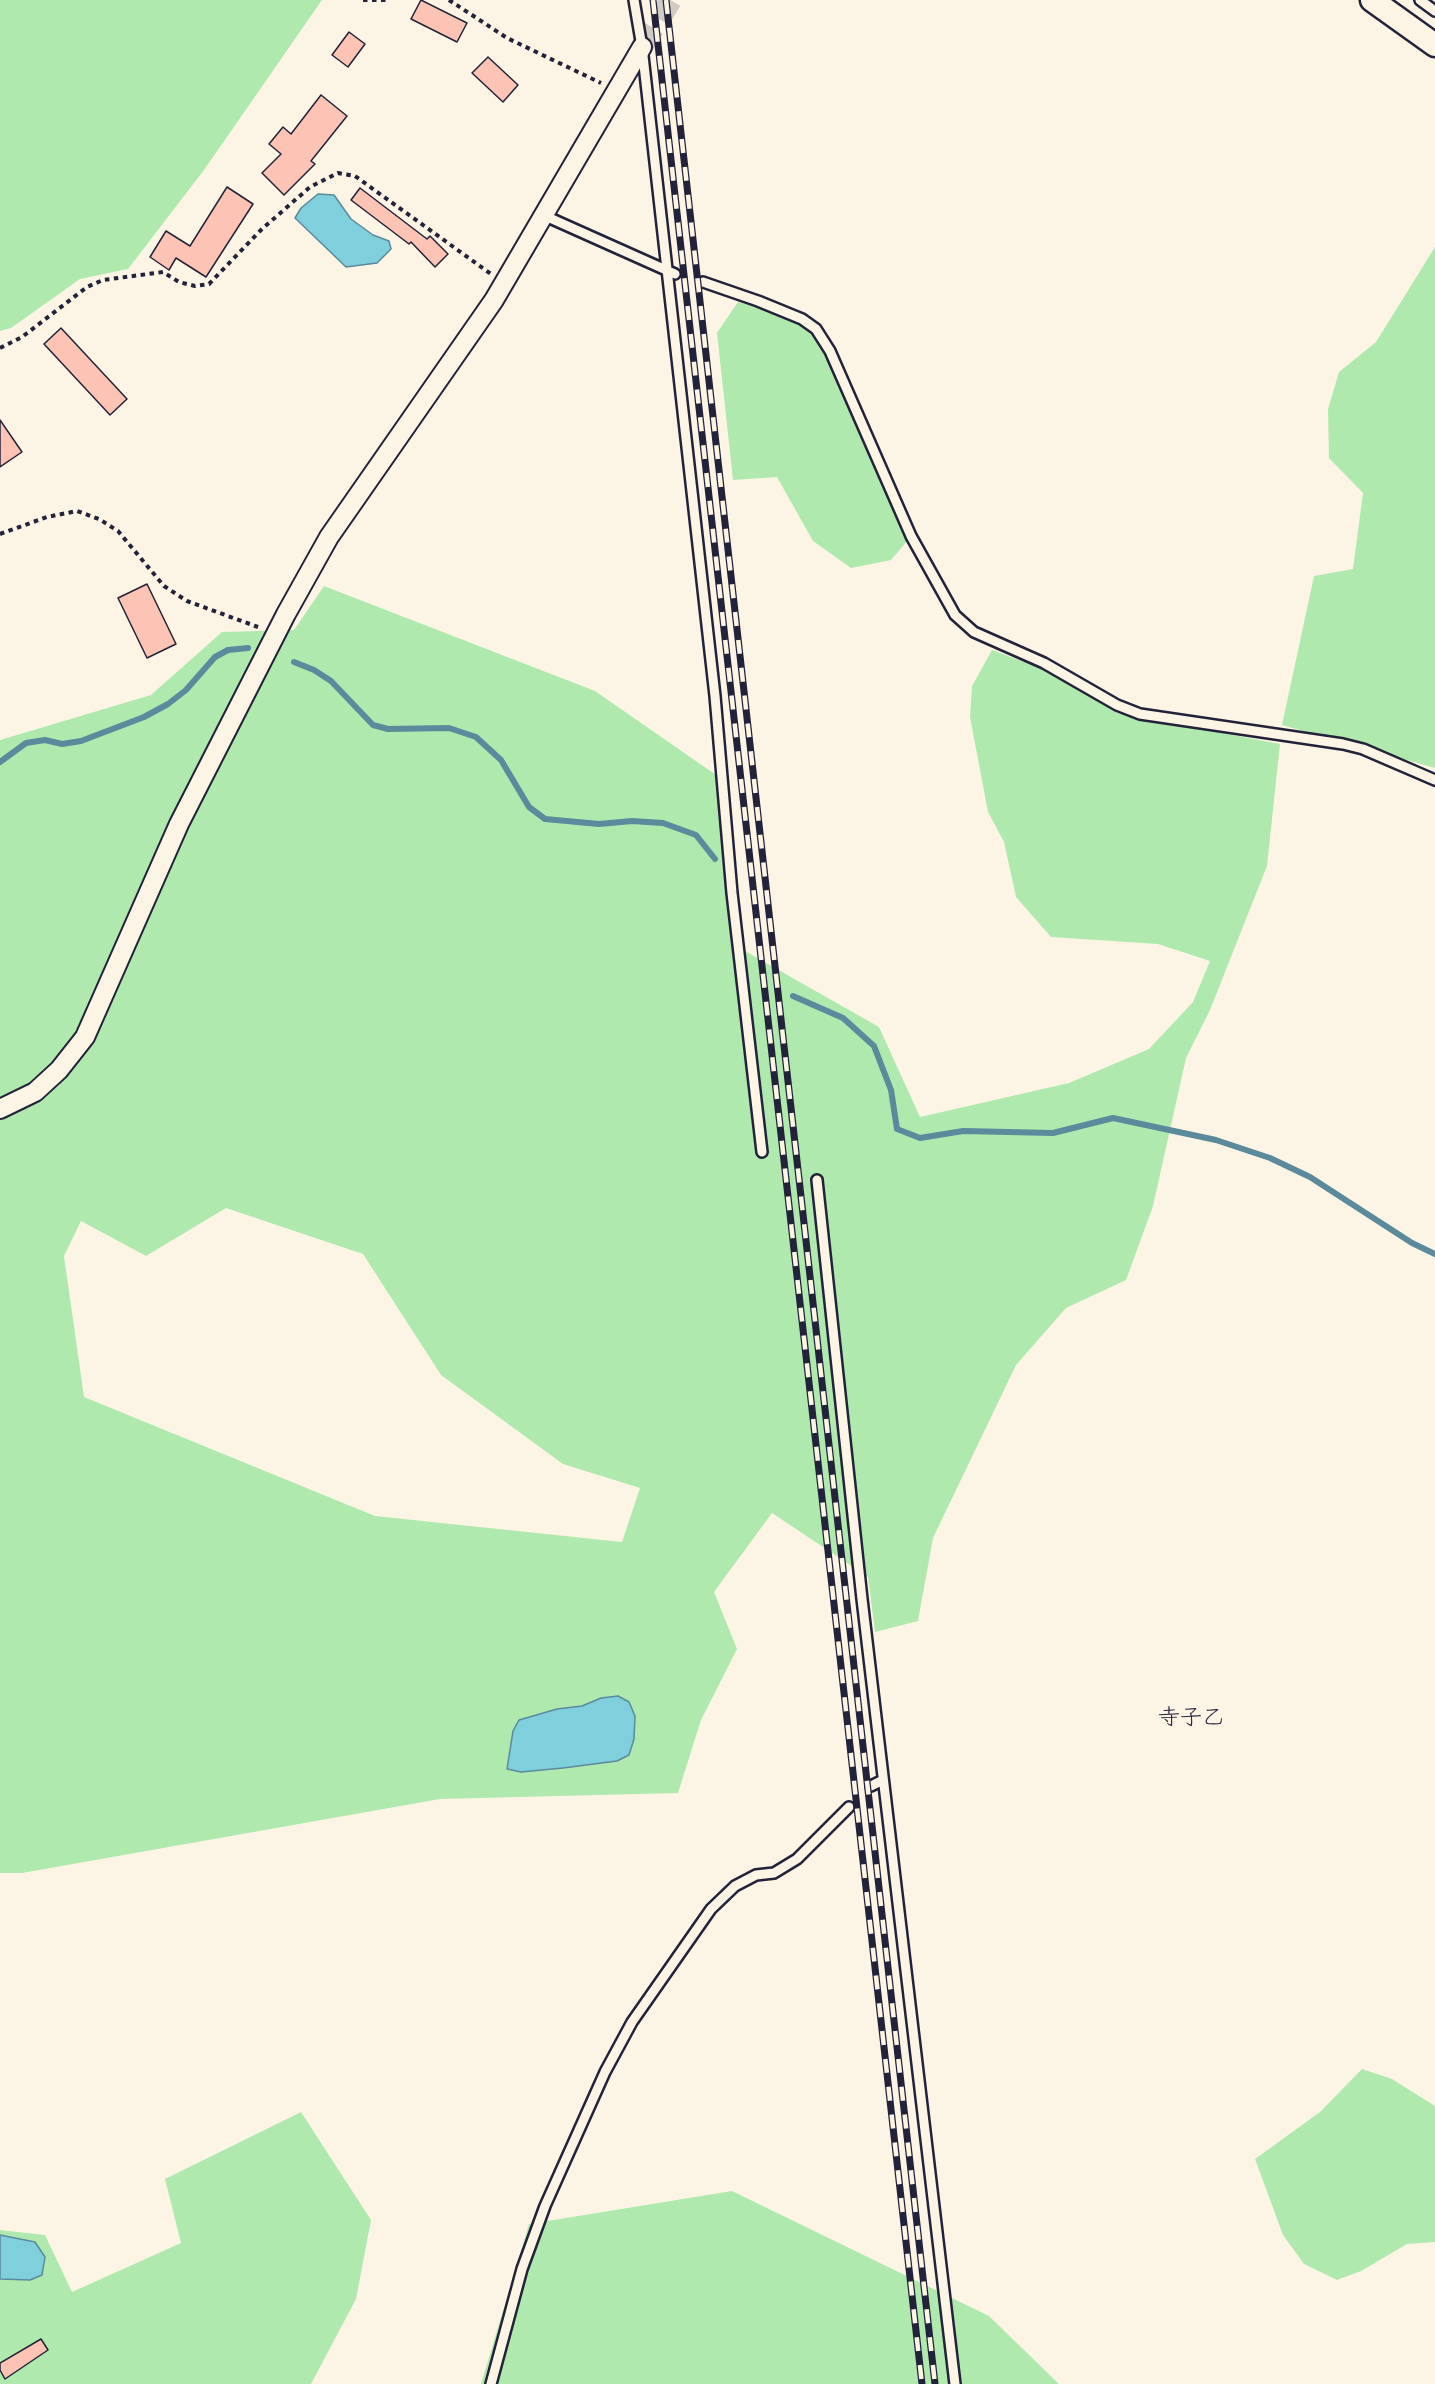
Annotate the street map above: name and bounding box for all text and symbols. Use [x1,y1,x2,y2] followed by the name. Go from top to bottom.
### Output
[1158,1707,1224,1733] district label: 寺子乙

